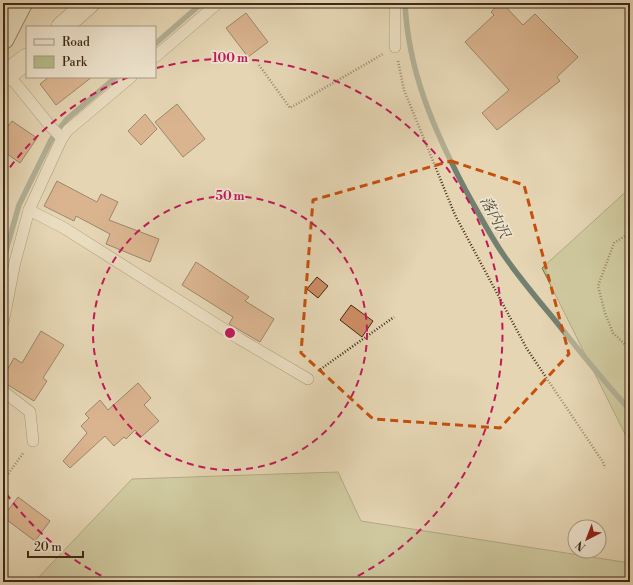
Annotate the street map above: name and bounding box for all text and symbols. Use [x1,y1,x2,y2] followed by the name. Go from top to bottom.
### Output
[26,26,156,78] legend
[62,35,90,50] text: Road
[212,51,248,66] text: 100 m
[62,55,88,70] text: Park
[215,189,245,204] text: 50 m
[475,193,515,243] water label: 落内沢
[223,326,237,340] centre of rings
[567,519,607,559] north arrow
[28,533,83,559] scale bar
[573,537,589,554] text: N
[34,540,62,555] text: 20 m

